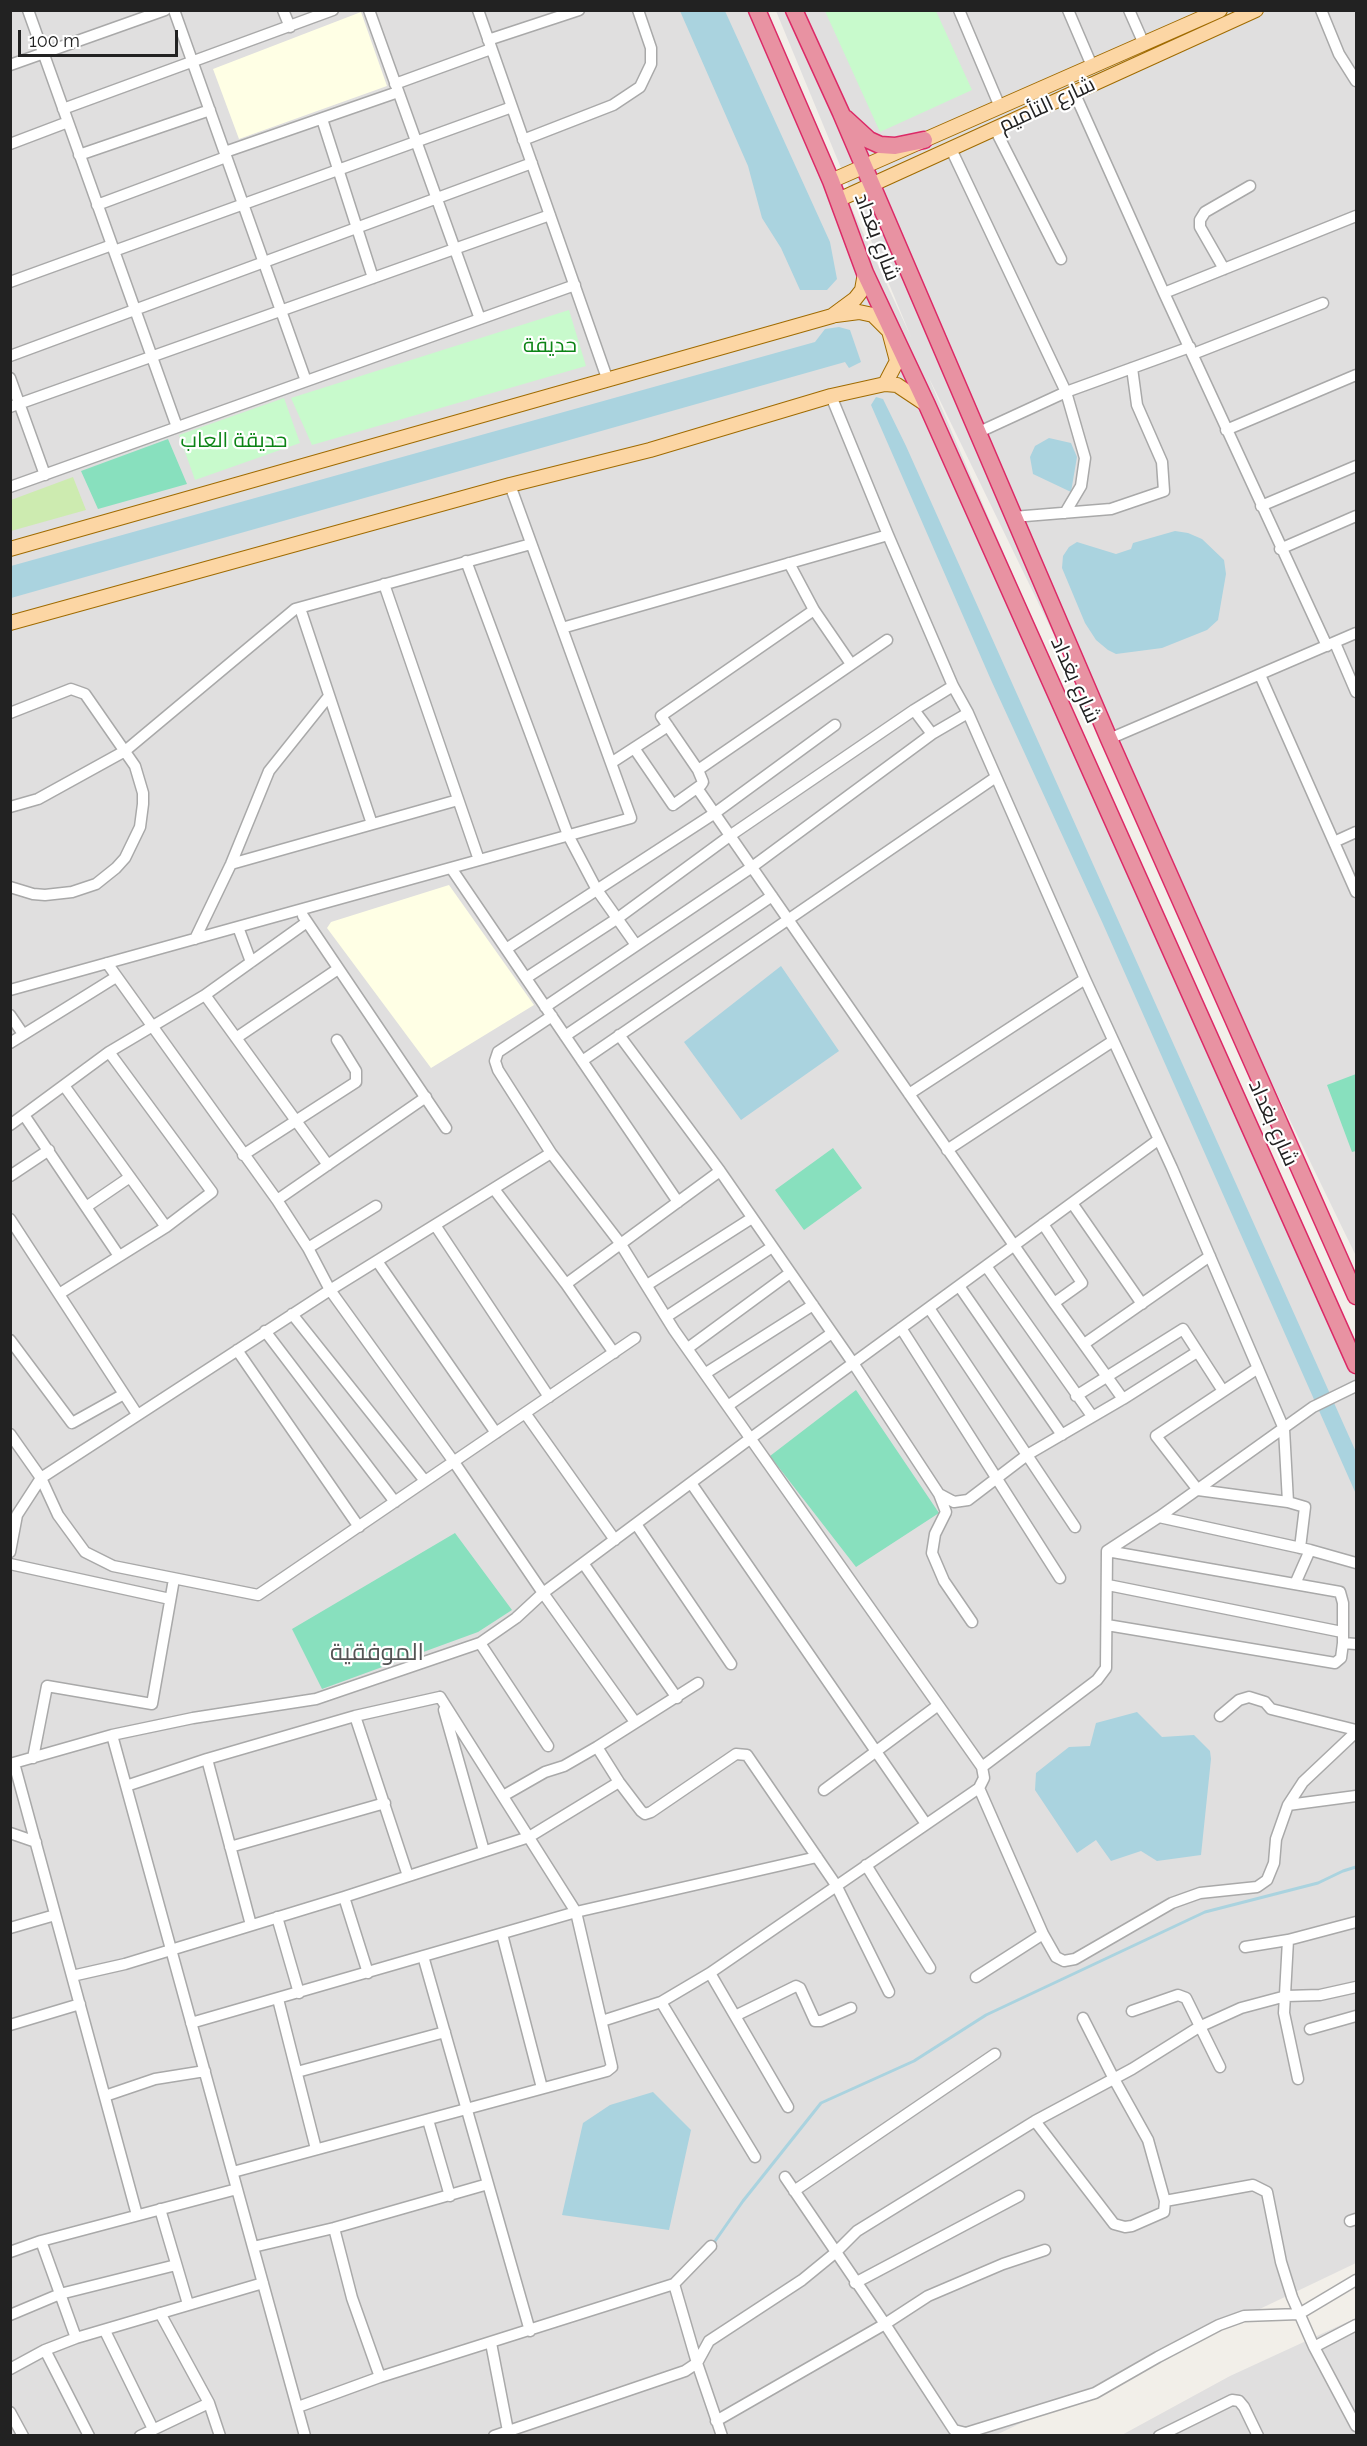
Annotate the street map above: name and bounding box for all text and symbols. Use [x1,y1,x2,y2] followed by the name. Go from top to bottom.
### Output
[21,18,182,56] scale bar
[29,30,80,51] text: 100 m
[995,72,1099,138] street label: شارع التأميم
[849,190,905,284] street label: شارع بغداد
[523,333,577,359] park label: حديقة
[181,428,287,454] park label: حديقة العاب
[1045,633,1105,727] street label: شارع بغداد
[1243,1076,1303,1170] street label: شارع بغداد
[330,1639,424,1667] district label: الموفقية

